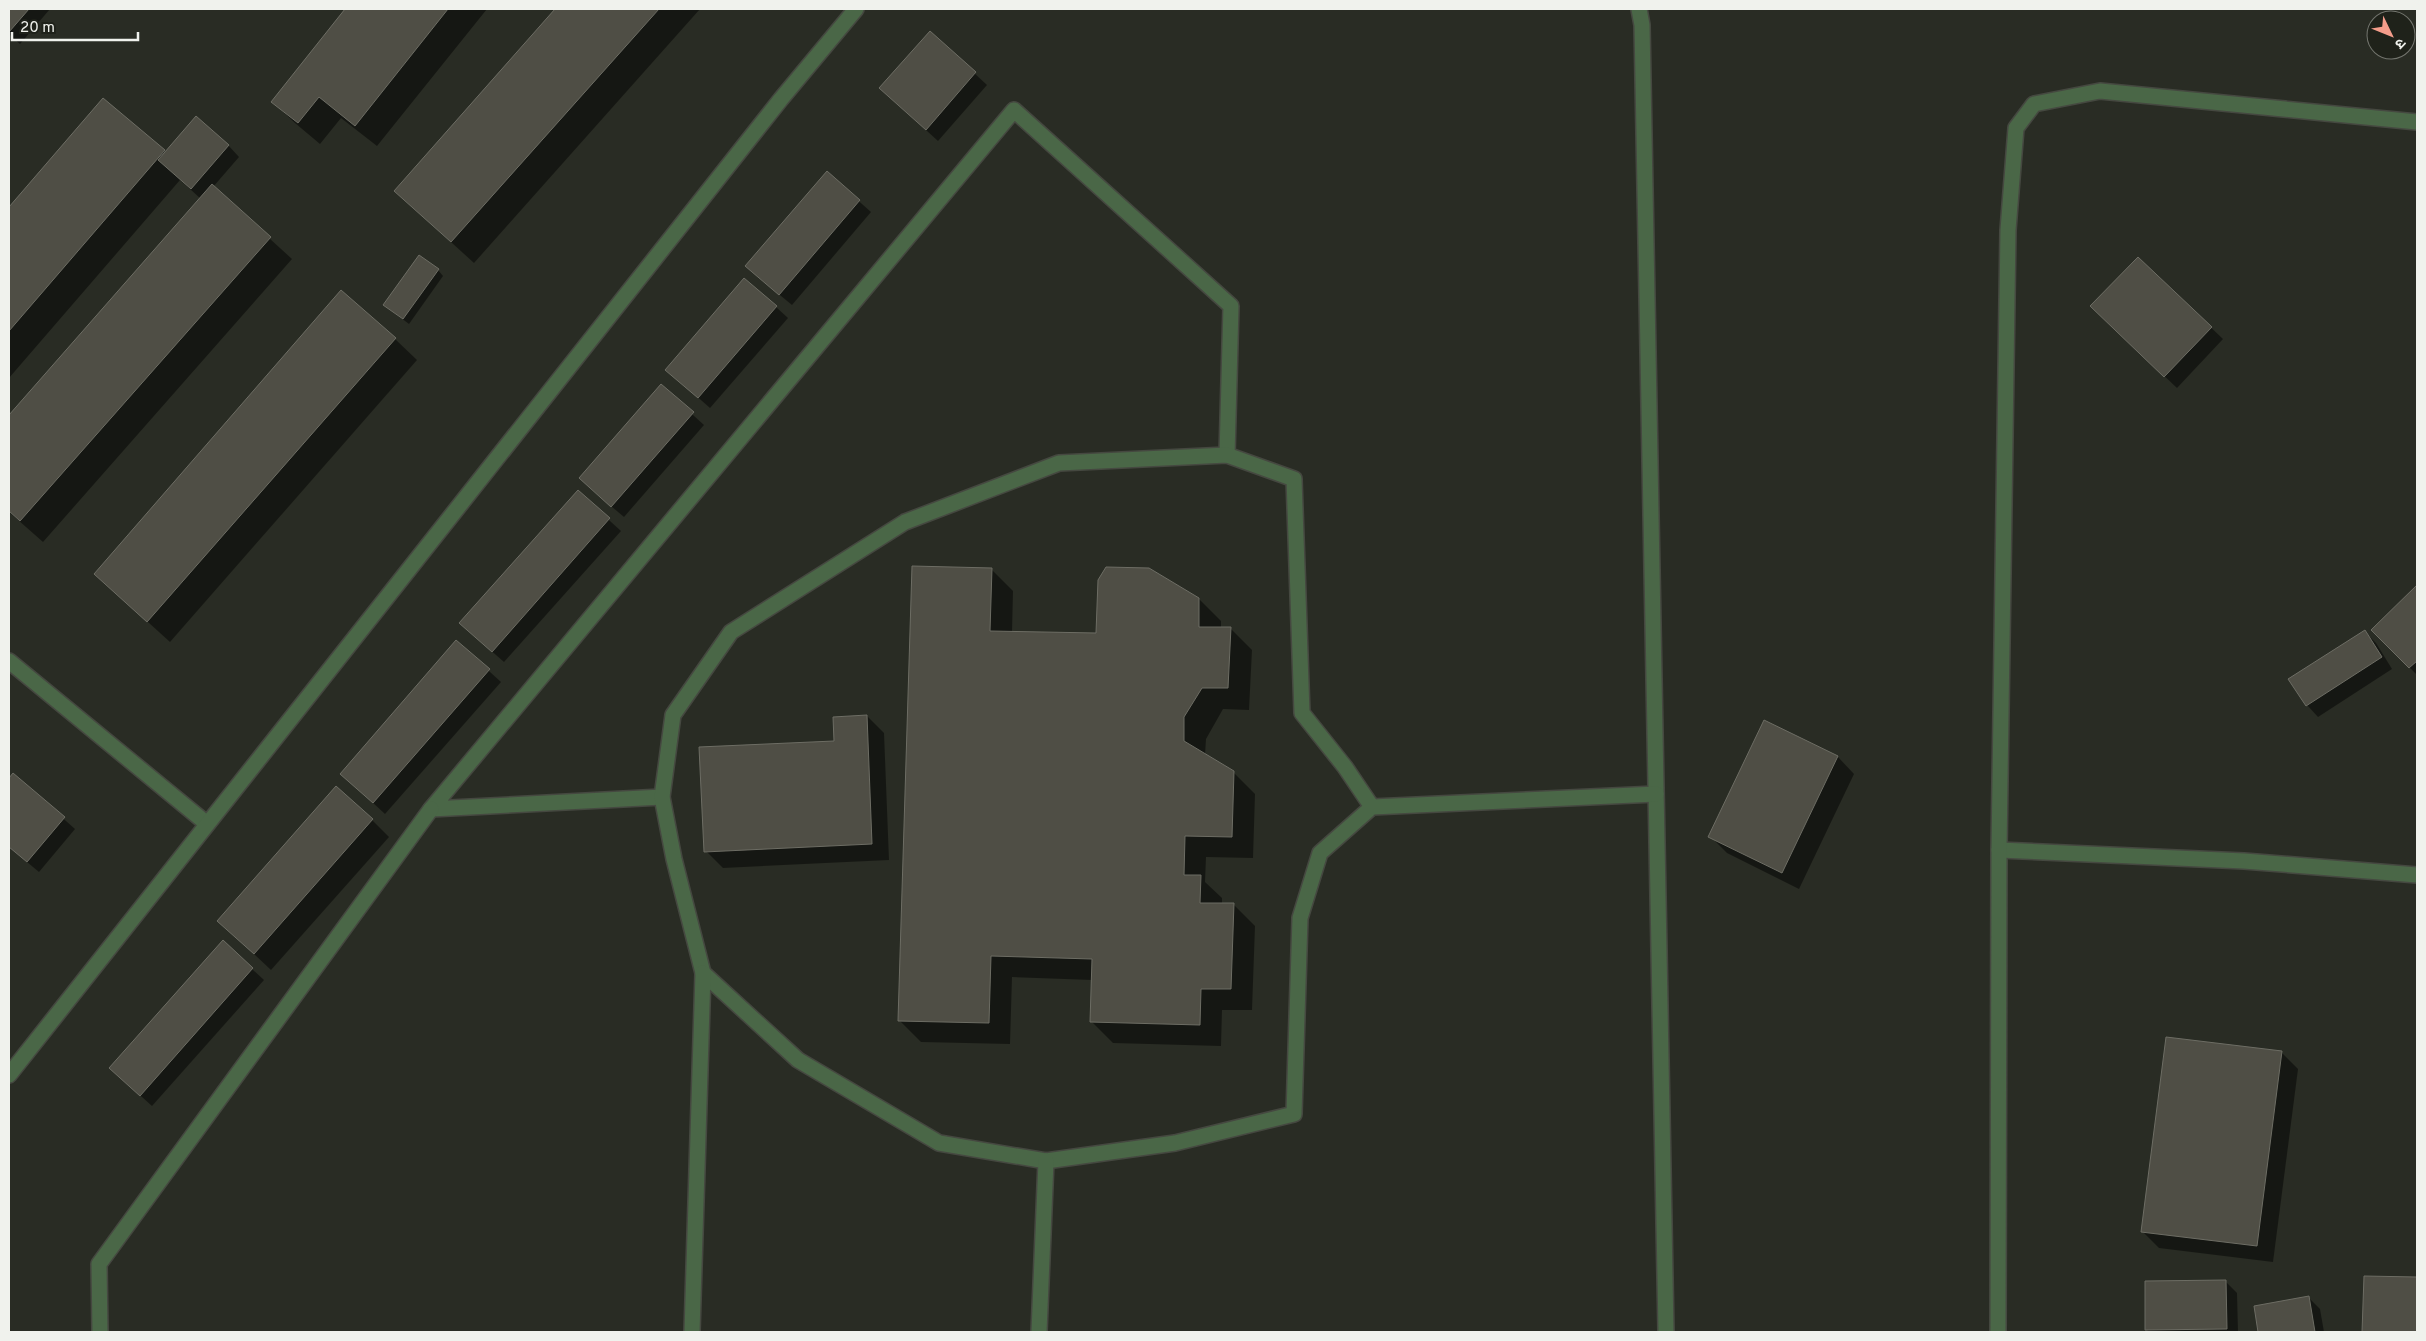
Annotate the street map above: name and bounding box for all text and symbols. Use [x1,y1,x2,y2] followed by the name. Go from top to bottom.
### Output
[12,10,139,42] scale bar
[2366,10,2416,60] north arrow
[20,19,55,38] text: 20 m
[2390,34,2408,52] text: उ

